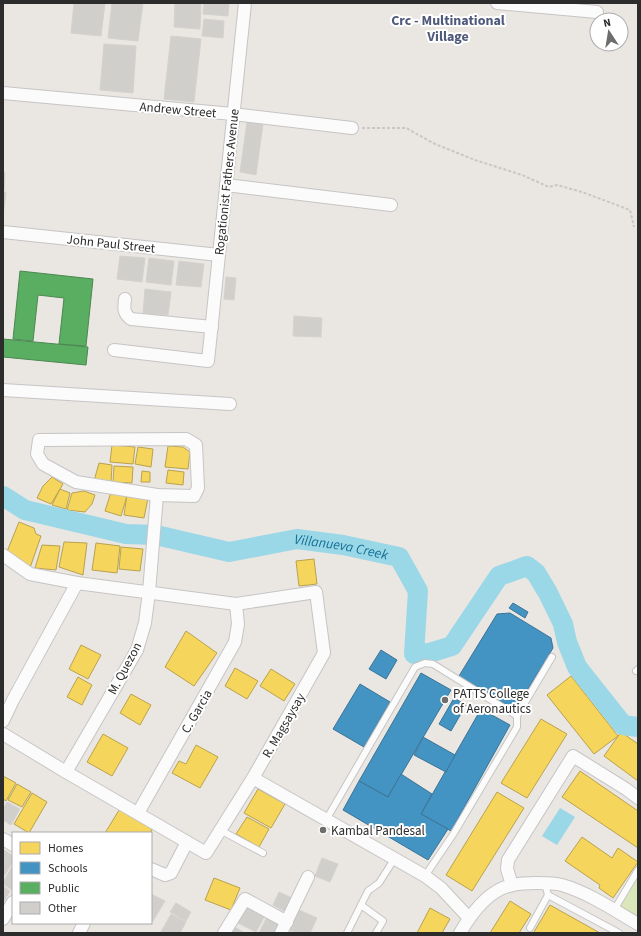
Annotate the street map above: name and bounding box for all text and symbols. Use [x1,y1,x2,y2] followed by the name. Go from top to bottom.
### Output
[391,11,505,47] district label: Crc - Multinational Village
[589,12,629,52] north arrow
[602,15,612,31] text: N
[139,98,218,122] street label: Andrew Street
[210,108,244,256] street label: Rogationist Fathers Avenue
[66,230,157,258] street label: John Paul Street
[293,530,390,565] water label: Villanueva Creek
[104,639,146,698] street label: M. Quezon
[453,685,532,718] place label: PATTS College of Aeronautics
[177,686,217,737] street label: C. Garcia
[258,690,310,761] street label: R. Magsaysay
[440,695,450,705] marker: PATTS College of Aeronautics
[331,822,425,840] place label: Kambal Pandesal
[318,825,328,835] marker: Kambal Pandesal
[12,832,152,924] legend
[48,840,83,857] text: Homes
[48,860,88,877] text: Schools
[48,880,80,897] text: Public
[48,900,78,917] text: Other

